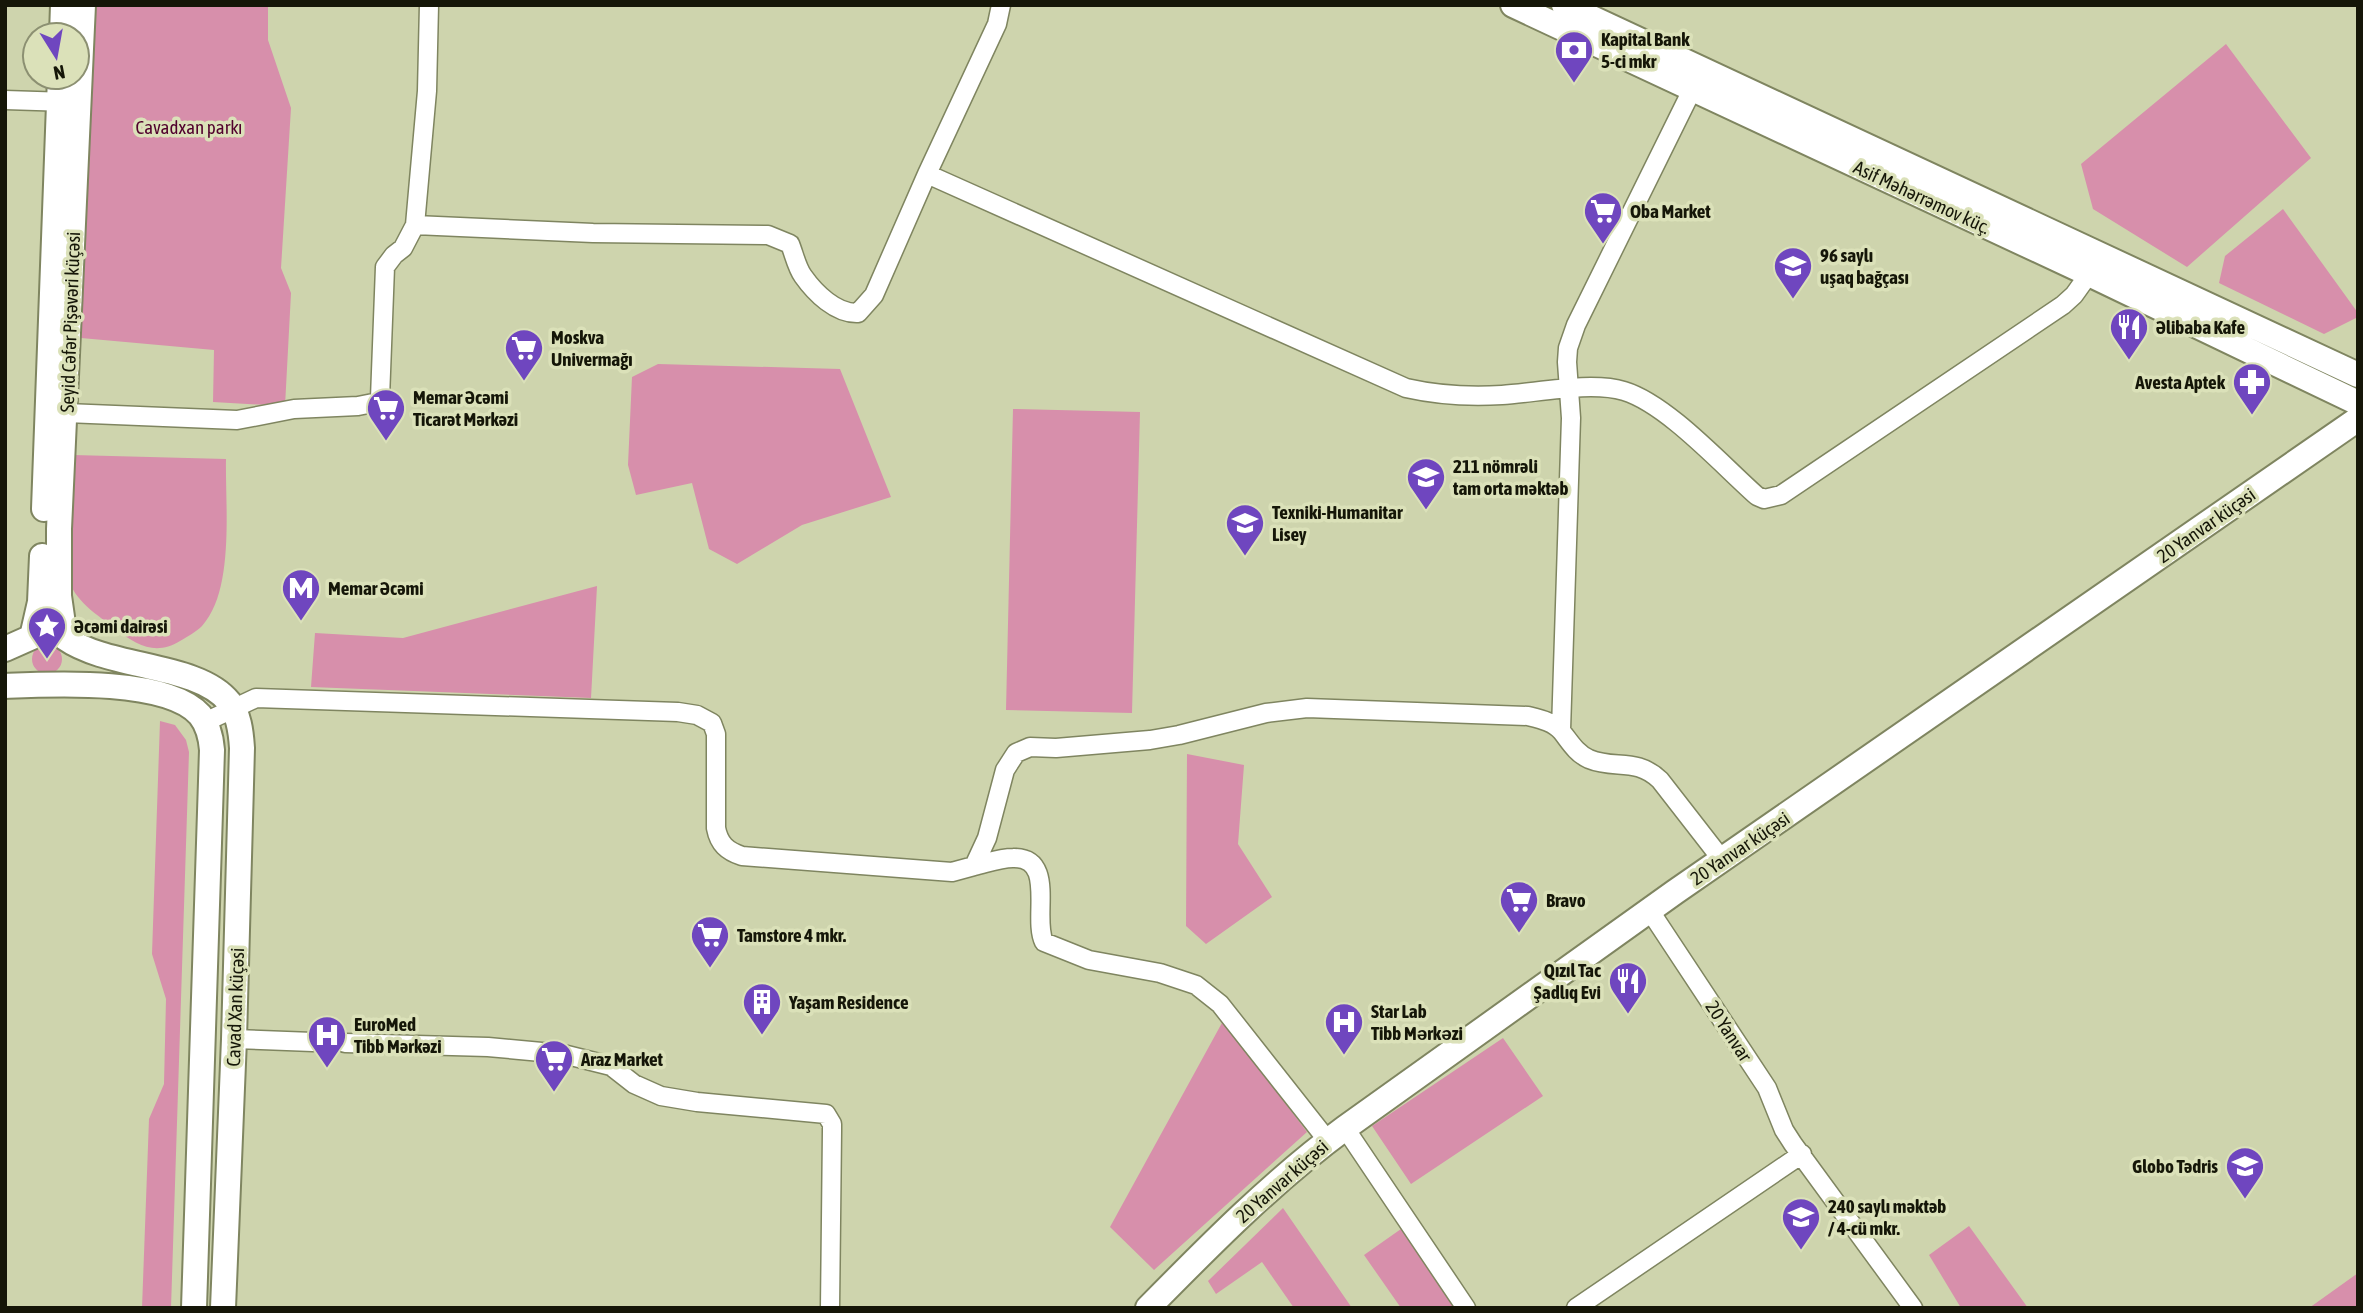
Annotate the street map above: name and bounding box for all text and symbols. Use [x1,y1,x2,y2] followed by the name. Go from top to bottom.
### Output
[21,21,91,91] north arrow
[1601,28,1690,72] place label: Kapital Bank 5-ci mkr
[1553,29,1595,84] bank icon: Kapital Bank 5-ci mkr
[52,61,67,85] text: N
[136,116,242,138] park label: Cavadxan parkı
[1850,156,1994,238] street label: Asif Məhərrəmov küç.
[1582,190,1624,245] supermarket icon: Oba Market
[1630,200,1711,222] place label: Oba Market
[56,231,84,413] street label: Seyid Cəfər Pişəvəri küçəsi
[1820,244,1909,288] place label: 96 saylı uşaq bağçası
[1772,245,1814,300] school or university icon: 96 saylı uşaq bağçası
[2108,306,2150,361] restaurant icon: Əlibaba Kafe
[2156,316,2246,338] place label: Əlibaba Kafe
[551,326,633,370] place label: Moskva Univermağı
[503,327,545,382] supermarket icon: Moskva Univermağı
[2231,361,2273,416] pharmacy icon: Avesta Aptek
[2134,371,2226,393] place label: Avesta Aptek
[413,386,518,430] place label: Memar Əcəmi Ticarət Mərkəzi
[365,387,407,442] supermarket icon: Memar Əcəmi Ticarət Mərkəzi
[1452,455,1568,499] place label: 211 nömrəli tam orta məktəb
[1405,456,1447,511] school or university icon: 211 nömrəli tam orta məktəb
[2153,483,2259,567] street label: 20 Yanvar küçəsi
[1272,501,1403,545] place label: Texniki-Humanitar Lisey
[1224,502,1266,557] school or university icon: Texniki-Humanitar Lisey
[280,567,322,622] metro station icon: Memar Əcəmi
[328,577,424,599] place label: Memar Əcəmi
[26,605,68,660] place icon: Əcəmi dairəsi
[74,615,168,637] place label: Əcəmi dairəsi
[1686,807,1794,889] street label: 20 Yanvar küçəsi
[1498,879,1540,934] supermarket icon: Bravo
[1546,889,1586,911] place label: Bravo
[689,914,731,969] supermarket icon: Tamstore 4 mkr.
[737,924,847,946] place label: Tamstore 4 mkr.
[222,947,248,1067] street label: Cavad Xan küçəsi
[1534,959,1601,1003] place label: Qızıl Tac Şadlıq Evi
[1607,960,1649,1015] restaurant icon: Qızıl Tac Şadlıq Evi
[741,981,783,1036] building icon: Yaşam Residence
[788,991,909,1013] place label: Yaşam Residence
[1701,997,1757,1066] street label: 20 Yanvar
[1371,1000,1463,1044] place label: Star Lab Tibb Mәrkәzi
[1323,1001,1365,1056] hospital icon: Star Lab Tibb Mәrkәzi
[354,1013,442,1057] place label: EuroMed Tibb Mərkəzi
[306,1014,348,1069] hospital icon: EuroMed Tibb Mərkəzi
[533,1038,575,1093] supermarket icon: Araz Market
[580,1048,664,1070] place label: Araz Market
[1231,1135,1333,1227] street label: 20 Yanvar küçəsi
[2224,1145,2266,1200] school or university icon: Globo Tədris
[2132,1155,2218,1177] place label: Globo Tədris
[1828,1195,1946,1239] place label: 240 saylı məktəb / 4-cü mkr.
[1780,1196,1822,1251] school or university icon: 240 saylı məktəb / 4-cü mkr.

